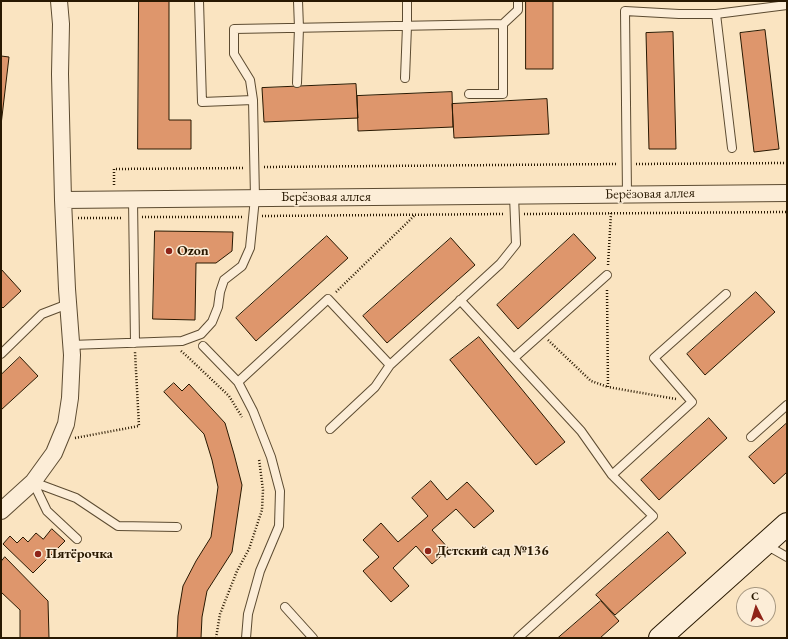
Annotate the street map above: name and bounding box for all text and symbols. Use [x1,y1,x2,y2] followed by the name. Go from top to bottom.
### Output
[605,185,695,203] street label: Берёзовая аллея
[281,189,371,205] street label: Берёзовая аллея
[177,243,209,259] place label: Ozon
[164,246,174,256] marker: Ozon
[436,543,549,559] place label: Детский сад №136
[46,546,113,562] place label: Пятёрочка
[423,546,433,556] marker: Детский сад №136
[33,549,43,559] marker: Пятёрочка
[736,587,776,627] north arrow
[751,589,760,603] text: С

